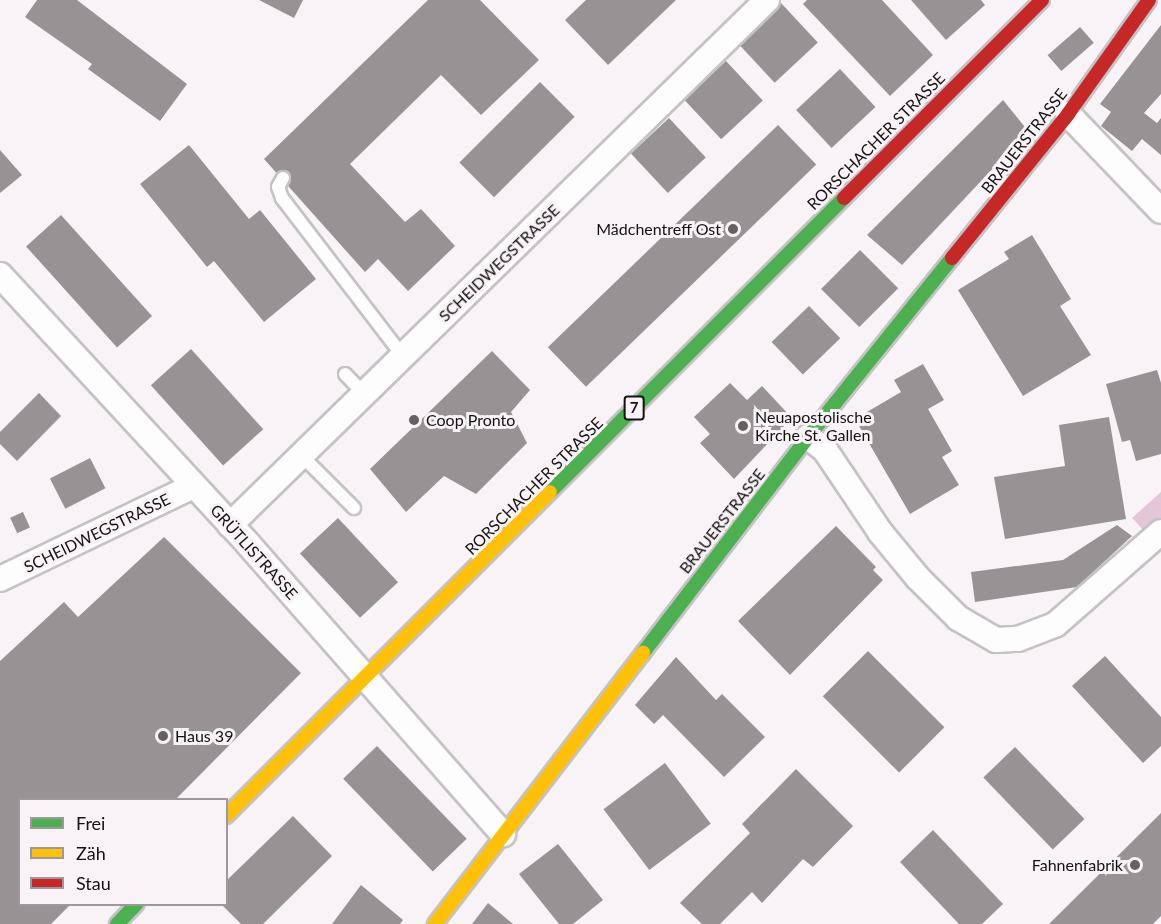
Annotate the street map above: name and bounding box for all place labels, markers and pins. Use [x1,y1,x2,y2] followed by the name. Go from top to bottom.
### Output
[596,219,721,239] place label: Mädchentreff Ost
[726,222,740,236] marker: Mädchentreff Ost
[755,407,872,445] place label: Neuapostolische Kirche St. Gallen
[426,410,515,430] place label: Coop Pronto
[407,413,421,427] marker: Coop Pronto
[736,419,750,433] marker: Neuapostolische Kirche St. Gallen
[175,726,233,746] place label: Haus 39
[156,729,170,743] marker: Haus 39
[1032,855,1123,875] place label: Fahnenfabrik
[1128,858,1142,872] marker: Fahnenfabrik

